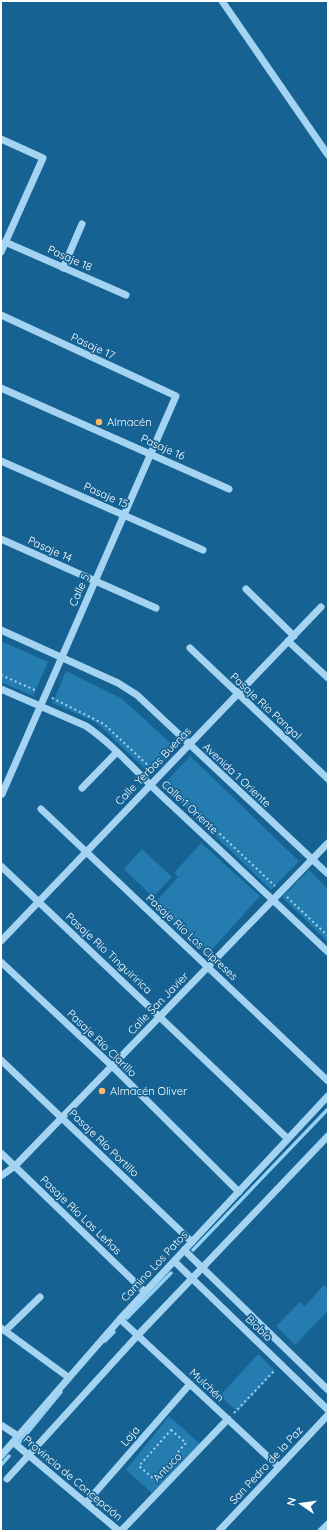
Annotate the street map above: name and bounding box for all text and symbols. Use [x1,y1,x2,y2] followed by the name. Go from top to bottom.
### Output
[46,242,94,274] street label: Pasaje 18
[69,330,118,362] street label: Pasaje 17
[107,415,152,429] place label: Almacén
[94,417,104,427] marker: Almacén
[139,431,188,463] street label: Pasaje 16
[82,479,130,511] street label: Pasaje 15
[26,533,74,565] street label: Pasaje 14
[66,572,92,608] street label: Calle 5
[228,669,304,743] street label: Pasaje Río Pangal
[112,724,194,808] street label: Calle Yerbas Buenas
[200,740,274,810] street label: Avenida 1 Oriente
[159,777,221,837] street label: Calle 1 Oriente
[143,891,241,983] street label: Pasaje Río Los Cipreses
[63,909,155,997] street label: Pasaje Río Tinguiririca
[125,968,192,1037] street label: Calle San Javier
[64,1006,140,1080] street label: Pasaje Río Clarillo
[110,1084,188,1098] place label: Almacén Oliver
[97,1086,107,1096] marker: Almacén Oliver
[66,1106,142,1180] street label: Pasaje Río Portillo
[37,1173,125,1257] street label: Pasaje Río Las Leñas
[118,1228,190,1304] street label: Camino Los Patos
[243,1312,276,1344] street label: Biobío
[187,1365,227,1405] street label: Mulchén
[117,1423,143,1449] street label: Laja
[226,1423,306,1507] street label: San Pedro de la Paz
[21,1432,125,1524] street label: Provincia de Concepción
[150,1449,185,1485] street label: Antuco
[281,1484,321,1524] north arrow
[284,1496,299,1507] text: N

